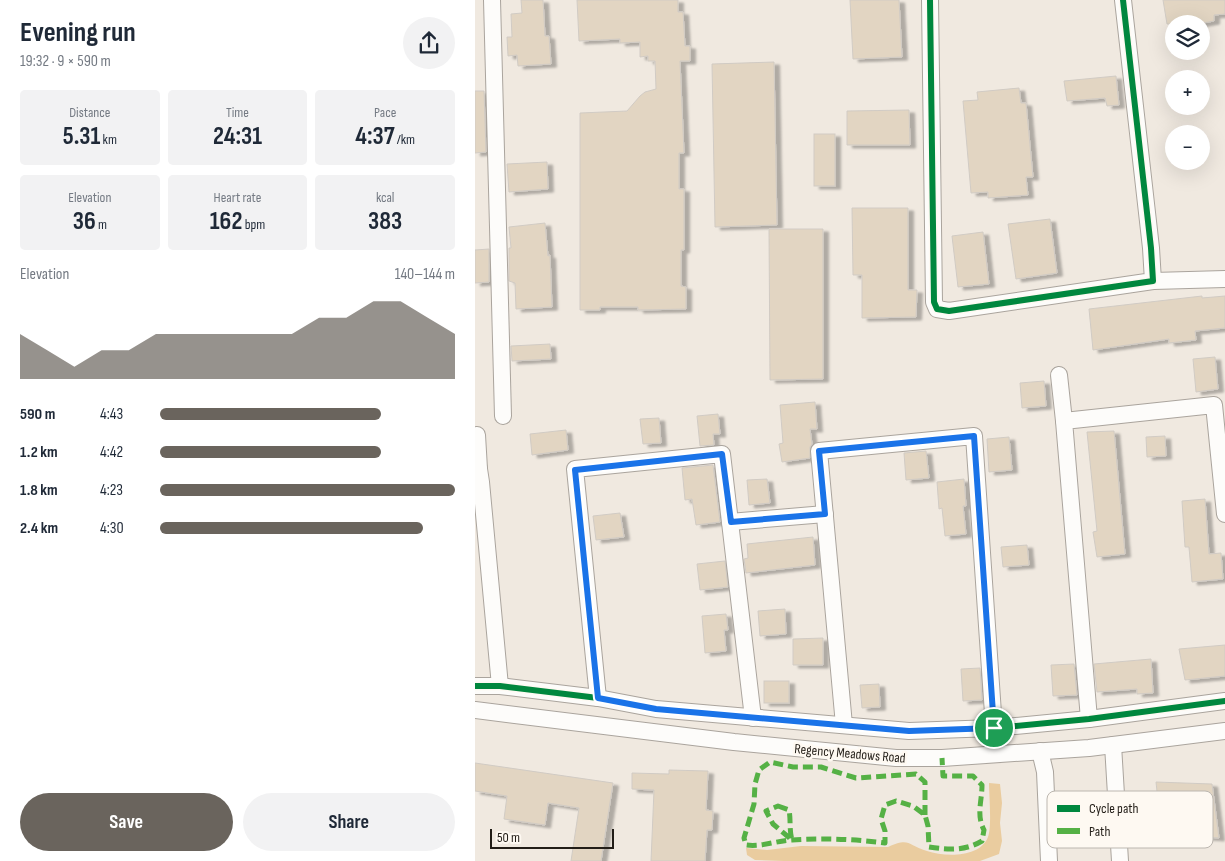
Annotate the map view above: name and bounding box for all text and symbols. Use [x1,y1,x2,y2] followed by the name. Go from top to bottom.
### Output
[1165,15,1210,170] map controls
[1165,15,1210,60] button: layers
[20,16,136,49] text: Evening run
[403,17,455,69] button: share
[20,52,111,71] text: 19:32 · 9 × 590 m
[1165,70,1210,115] button: +
[69,104,110,121] text: Distance
[226,104,249,121] text: Time
[374,104,396,121] text: Pace
[63,121,100,152] text: 5.31
[213,121,262,152] text: 24:31
[355,121,395,152] text: 4:37
[1165,125,1210,170] button: −
[100,131,117,148] text: km
[395,131,415,148] text: /km
[68,189,111,206] text: Elevation
[214,189,261,206] text: Heart rate
[376,189,394,206] text: kcal
[73,206,96,237] text: 36
[210,206,242,237] text: 162
[368,206,402,237] text: 383
[96,216,107,233] text: m
[242,216,265,233] text: bpm
[20,265,69,284] text: Elevation
[395,265,455,284] text: 140–144 m
[20,405,55,424] text: 590 m
[100,405,123,424] text: 4:43
[20,443,58,462] text: 1.2 km
[100,443,123,462] text: 4:42
[20,481,58,500] text: 1.8 km
[100,481,123,500] text: 4:23
[20,519,58,538] text: 2.4 km
[100,519,124,538] text: 4:30
[973,707,1015,749] pin
[980,714,1008,742] icon: arrive
[794,740,906,767] street label: Regency Meadows Road
[1047,791,1213,848] legend
[20,793,233,851] button: Save
[243,793,455,851] button: Share
[1089,800,1139,817] text: Cycle path
[1089,823,1110,840] text: Path
[490,826,614,849] scale bar
[497,829,520,846] text: 50 m

